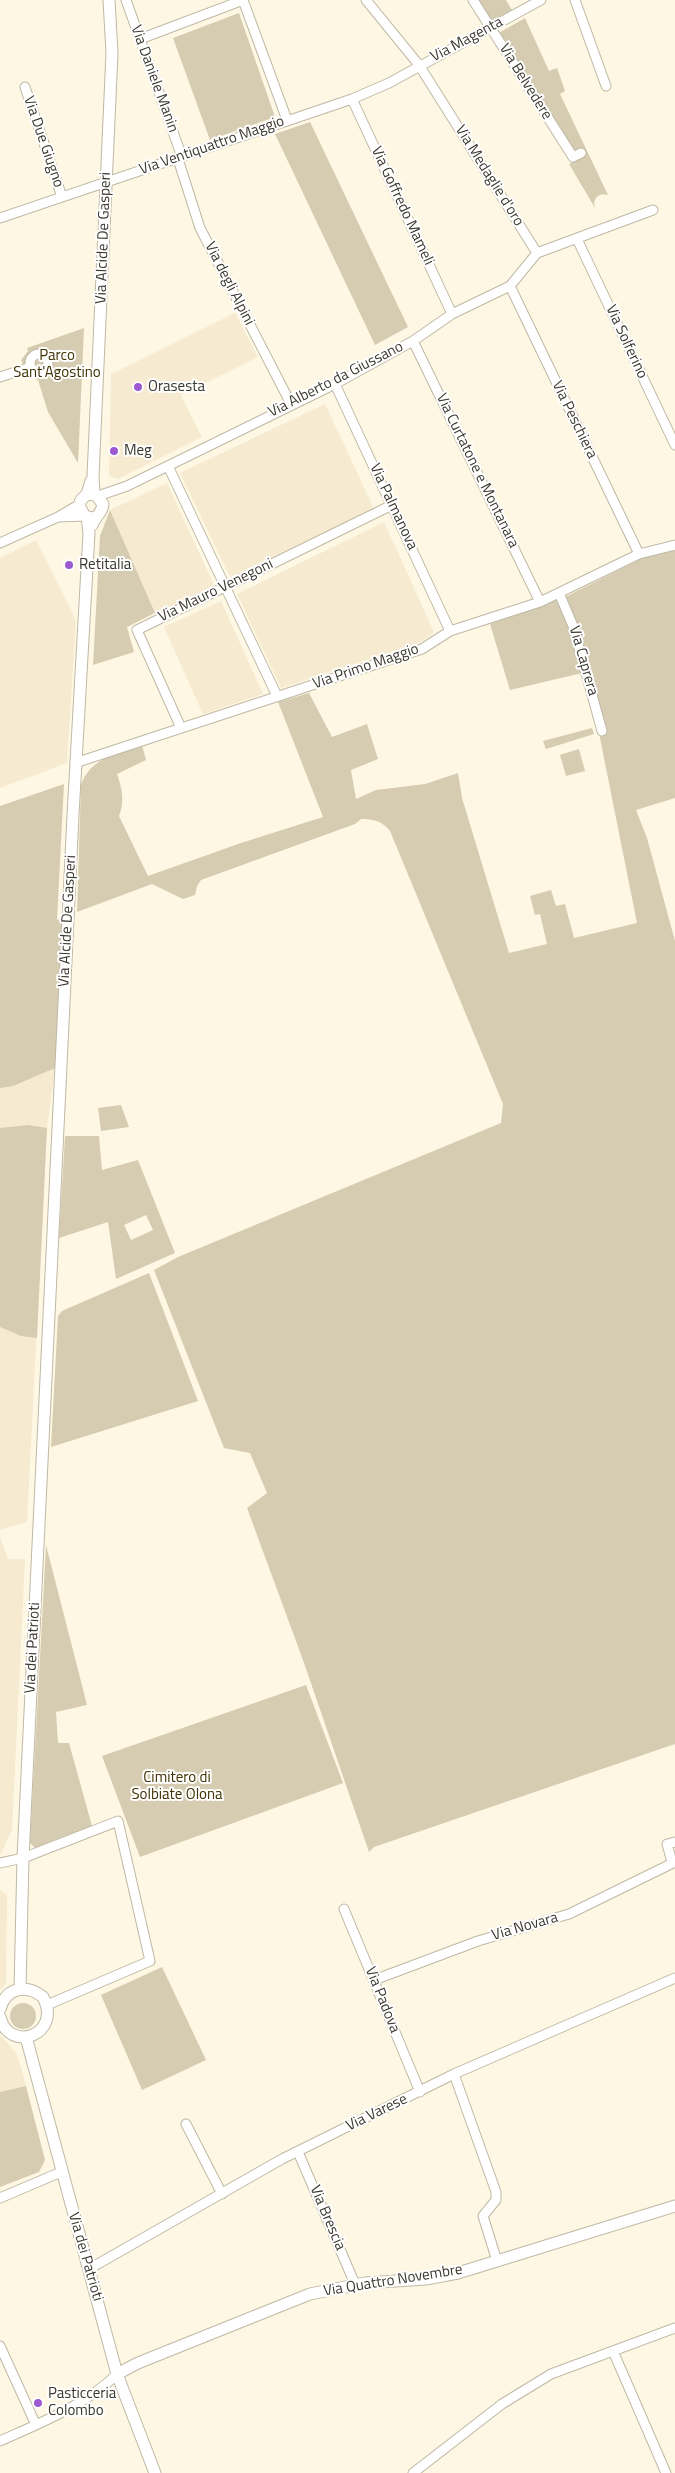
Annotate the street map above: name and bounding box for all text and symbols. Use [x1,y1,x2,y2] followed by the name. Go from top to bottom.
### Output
[428,14,506,66] street label: Via Magenta
[126,23,182,135] street label: Via Daniele Manin
[495,41,555,123] street label: Via Belvedere
[19,94,67,190] street label: Via Due Giugno
[137,113,287,179] street label: Via Ventiquattro Maggio
[451,122,527,230] street label: Via Medaglie d'oro
[367,144,437,268] street label: Via Goffredo Mameli
[93,172,115,304] street label: Via Alcide De Gasperi
[200,239,258,329] street label: Via degli Alpini
[601,302,651,382] street label: Via Solferino
[266,338,406,422] street label: Via Alberto da Giussano
[13,347,101,382] park label: Parco Sant'Agostino
[148,378,205,396] place label: Orasesta
[547,378,601,462] street label: Via Peschiera
[132,381,144,393] marker: Orasesta
[432,391,522,551] street label: Via Curtatone e Montanara
[124,442,152,460] place label: Meg
[108,445,120,457] marker: Meg
[365,461,421,553] street label: Via Palmanova
[156,555,276,627] street label: Via Mauro Venegoni
[79,556,131,574] place label: Retitalia
[63,559,75,571] marker: Retitalia
[564,624,602,698] street label: Via Caprera
[311,640,421,694] street label: Via Primo Maggio
[56,855,80,987] street label: Via Alcide De Gasperi
[22,1602,44,1694] street label: Via dei Patrioti
[131,1769,223,1804] park label: Cimitero di Solbiate Olona
[490,1909,560,1945] street label: Via Novara
[361,1964,403,2036] street label: Via Padova
[343,2090,411,2136] street label: Via Varese
[305,2183,349,2253] street label: Via Brescia
[64,2211,106,2303] street label: Via dei Patrioti
[322,2261,464,2301] street label: Via Quattro Novembre
[48,2385,116,2420] place label: Pasticceria Colombo
[32,2397,44,2409] marker: Pasticceria Colombo

